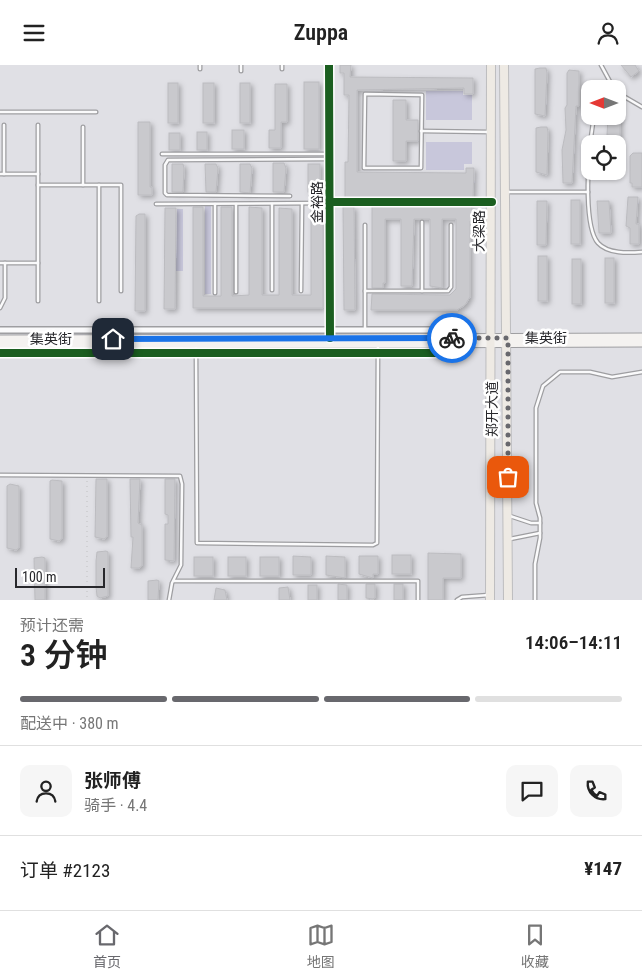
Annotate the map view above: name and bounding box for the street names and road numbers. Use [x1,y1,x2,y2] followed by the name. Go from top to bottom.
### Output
[309,181,325,223] street label: 金裕路
[471,210,487,252] street label: 大梁路
[525,330,567,346] street label: 集英街
[30,331,72,347] street label: 集英街
[484,381,500,437] street label: 郑开大道

